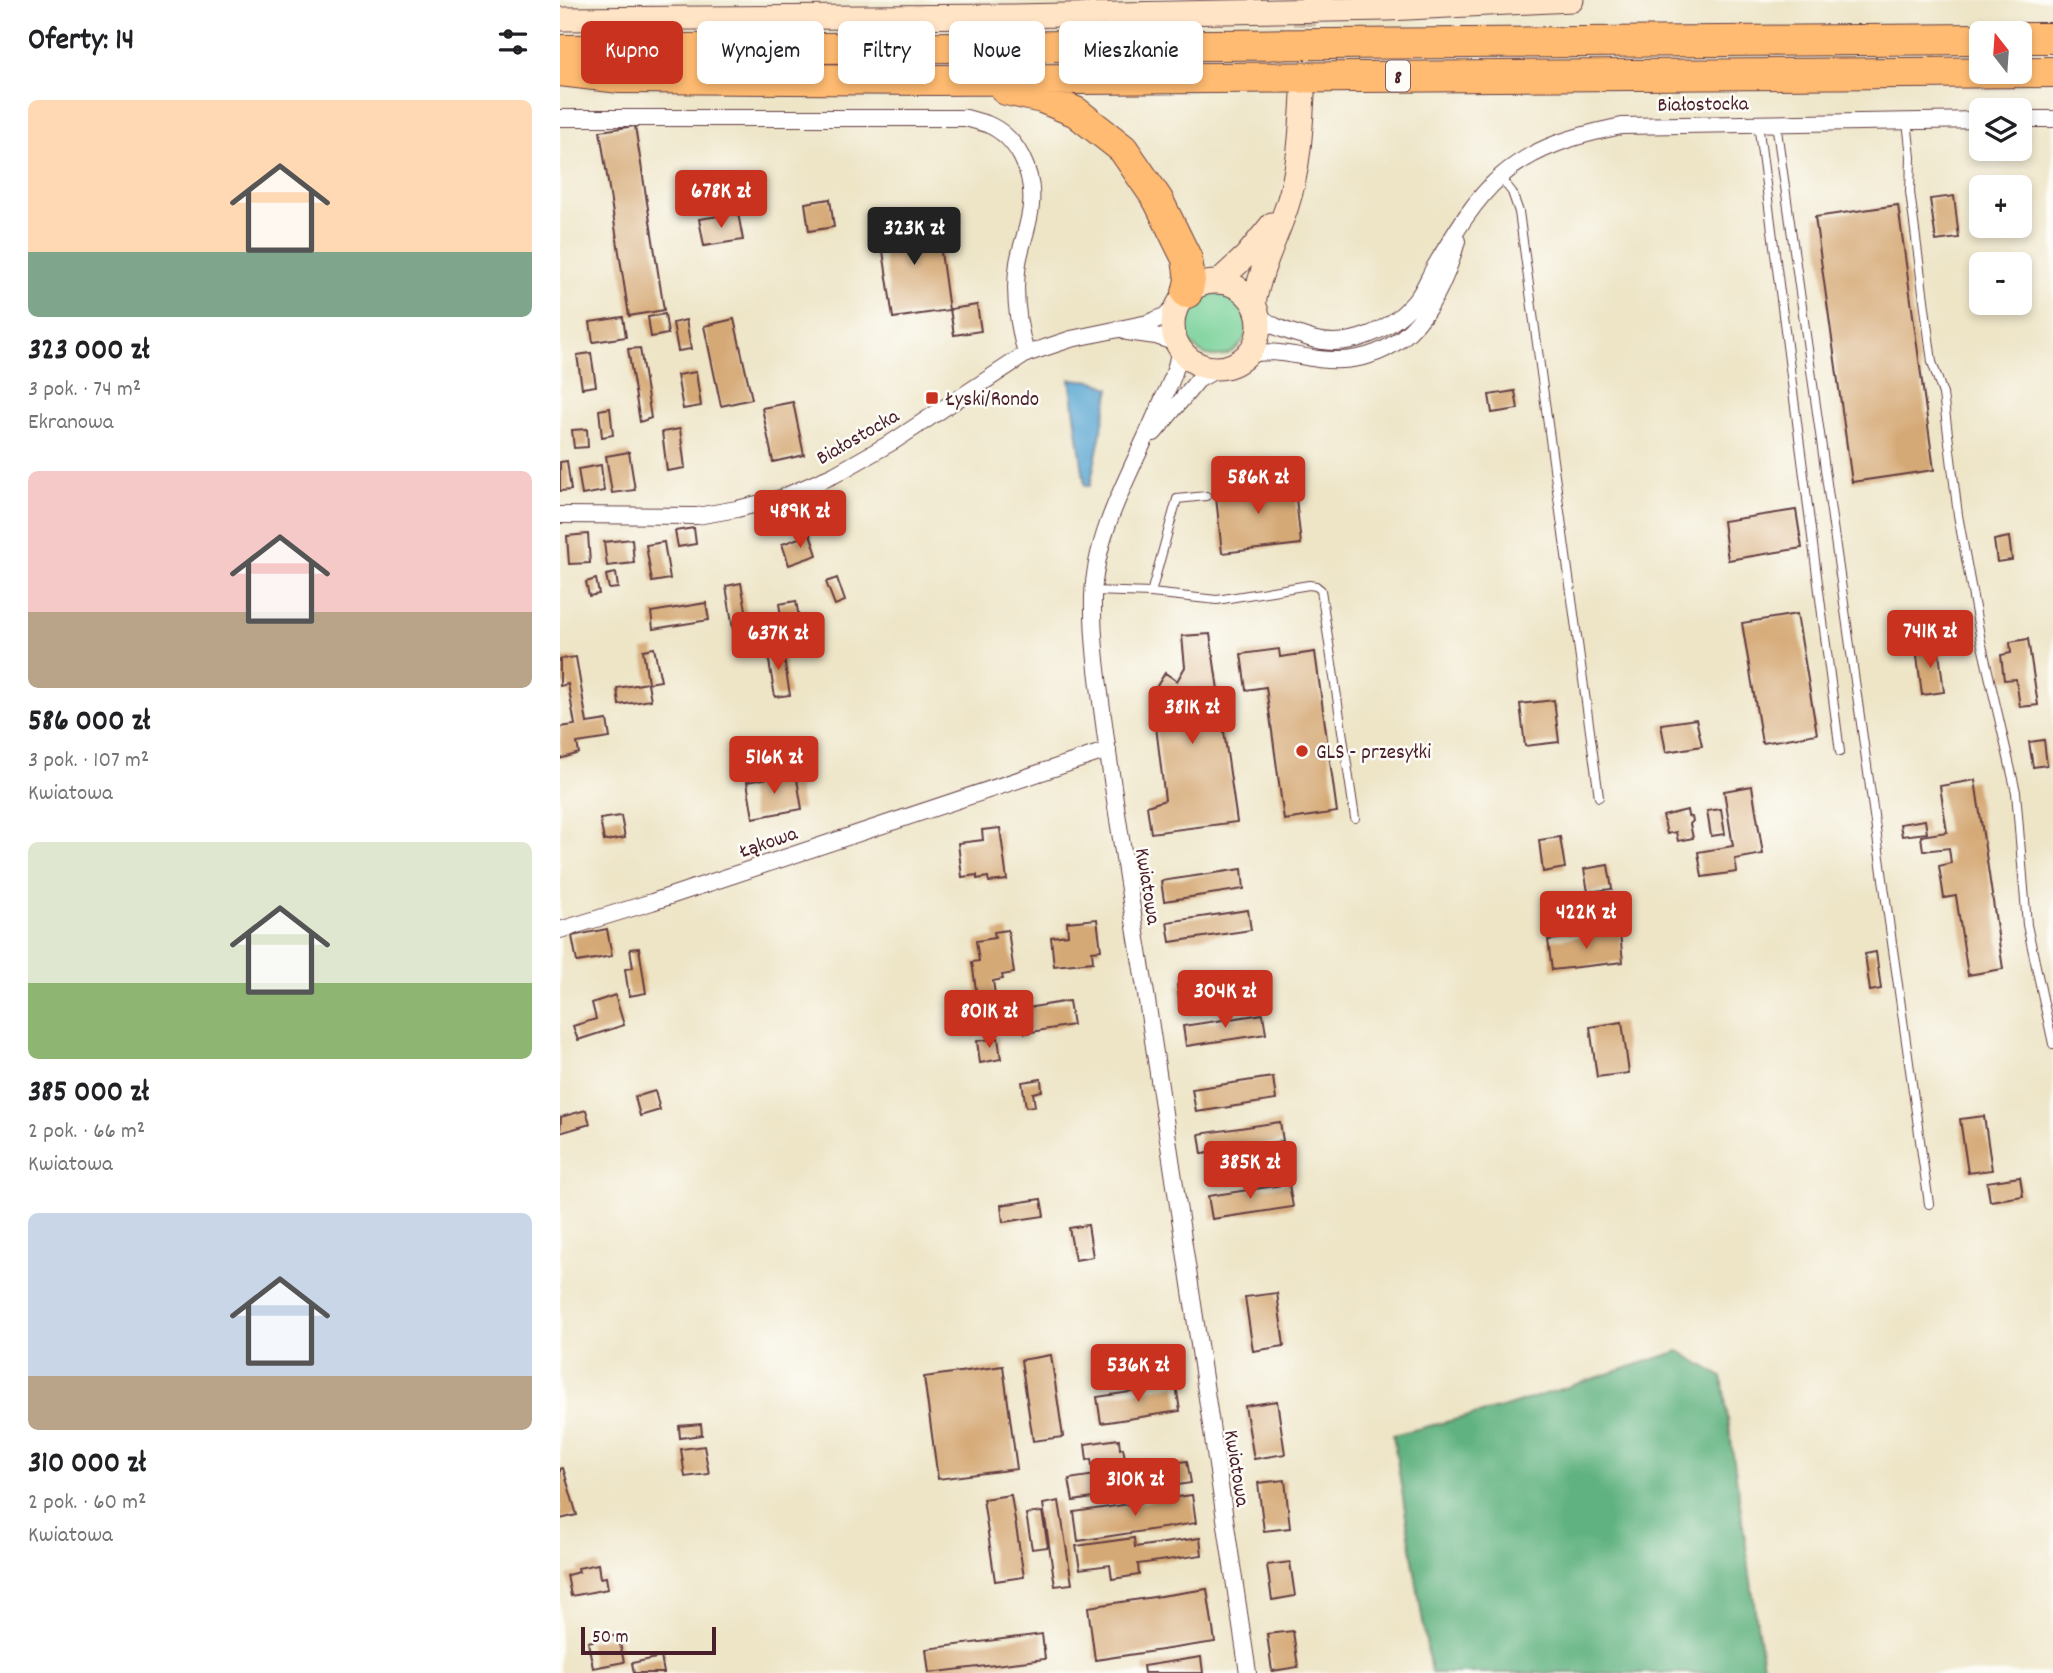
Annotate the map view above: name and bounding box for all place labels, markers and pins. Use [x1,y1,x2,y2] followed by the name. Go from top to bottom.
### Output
[656,170,786,230] pin: 678K zł
[849,208,979,267] pin: 323K zł
[945,386,1039,416] place label: Łyski/Rondo
[924,390,940,406] marker: Łyski/Rondo
[1193,456,1323,516] pin: 586K zł
[735,490,865,550] pin: 489K zł
[1865,610,1995,670] pin: 741K zł
[713,612,843,672] pin: 637K zł
[1127,686,1257,746] pin: 381K zł
[709,736,839,796] pin: 516K zł
[1316,739,1431,769] place label: GLS - przesyłki
[1294,743,1310,759] marker: GLS - przesyłki
[1521,892,1651,951] pin: 422K zł
[1160,970,1290,1030] pin: 304K zł
[924,990,1054,1050] pin: 801K zł
[1185,1142,1315,1201] pin: 385K zł
[1073,1344,1203,1404] pin: 536K zł
[1070,1458,1200,1518] pin: 310K zł

